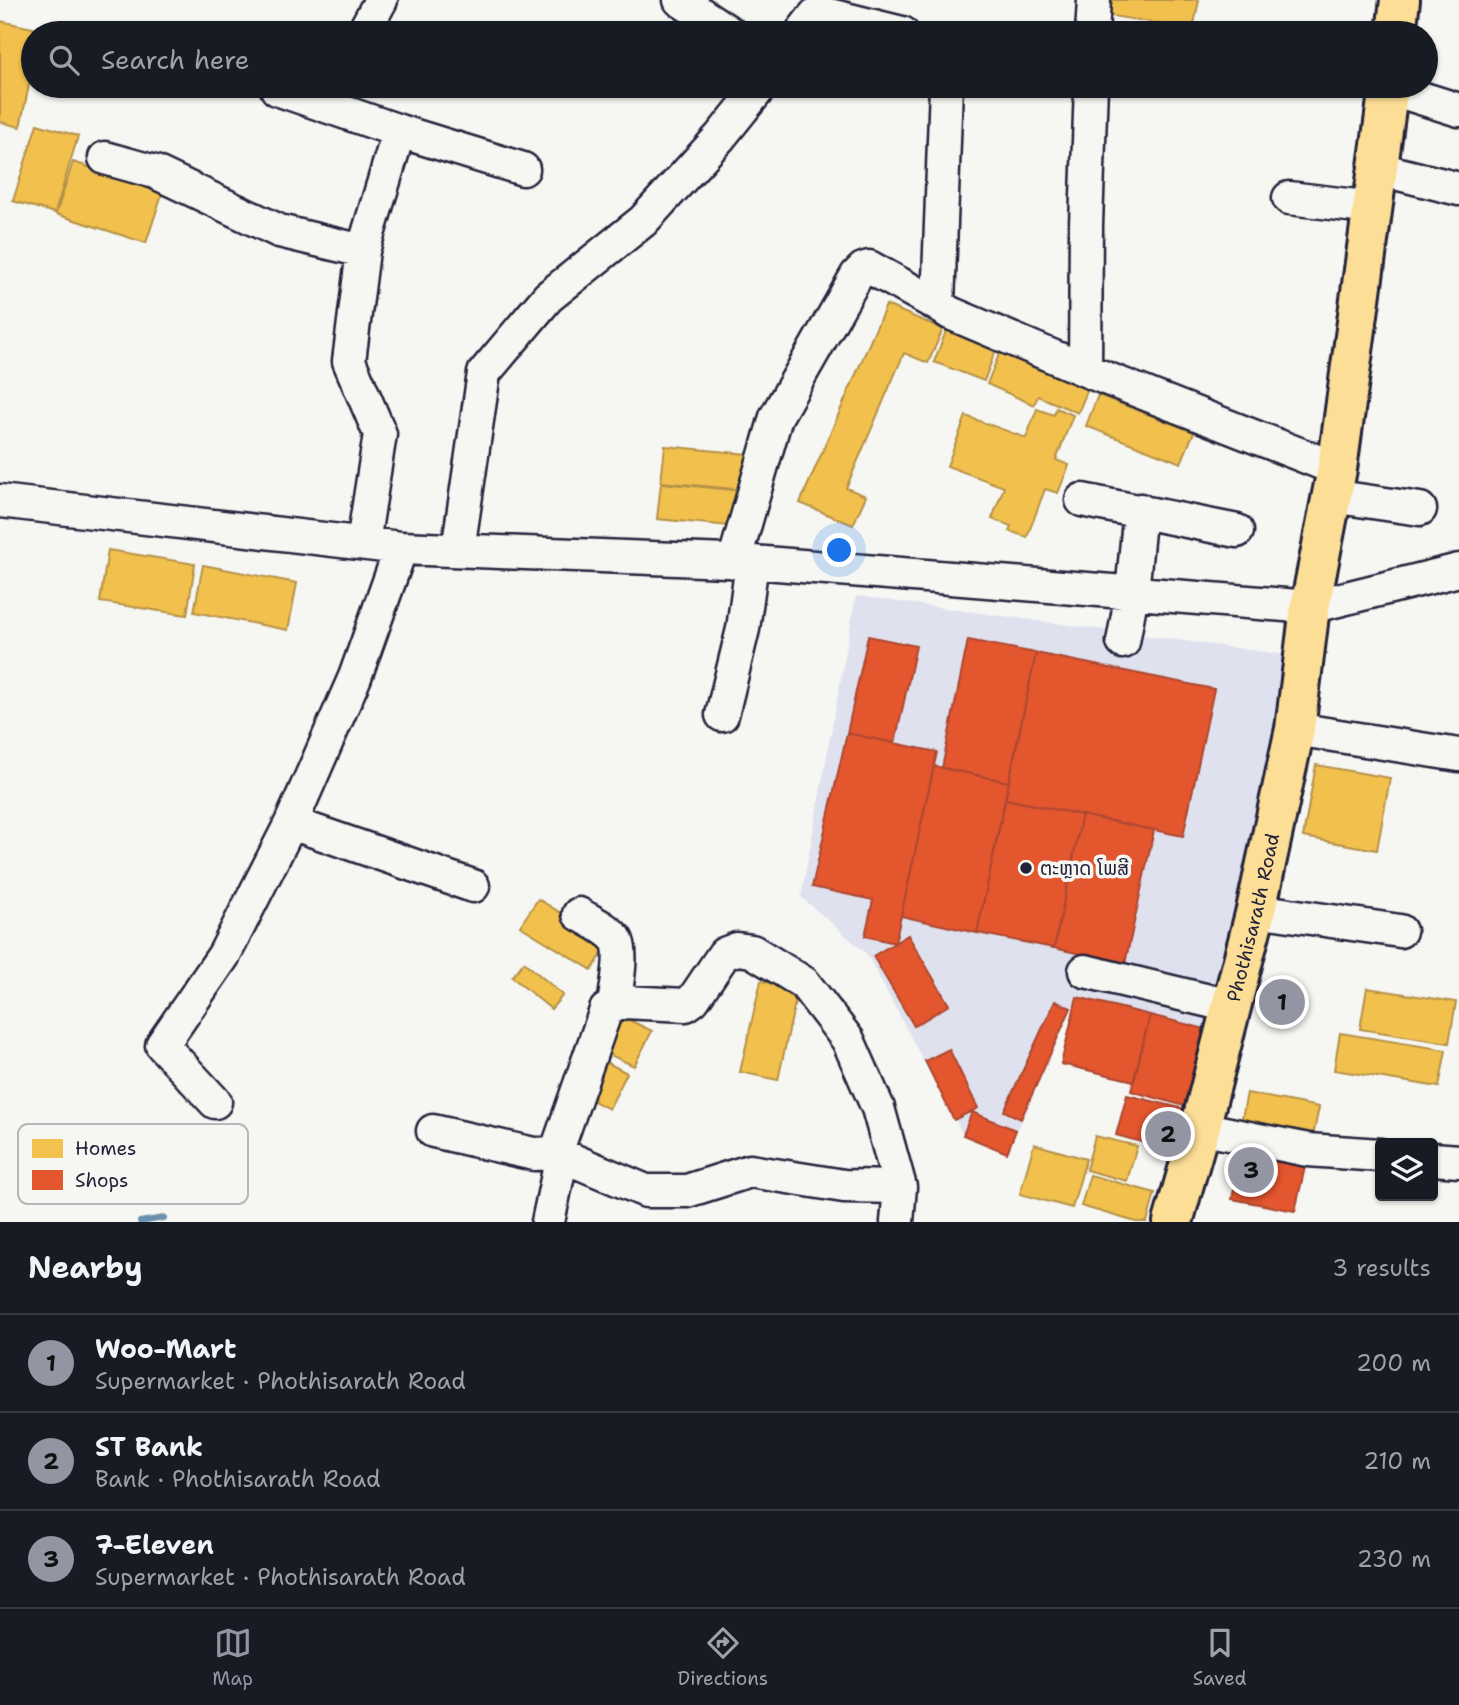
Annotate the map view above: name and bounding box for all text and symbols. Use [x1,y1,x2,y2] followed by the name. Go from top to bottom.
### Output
[21,21,1438,98] search box
[45,41,83,79] icon: search
[101,42,250,77] text: Search here
[822,533,856,567] your location
[1220,831,1285,1004] street label: Phothisarath Road
[1040,856,1129,881] place label: ຕະຫຼາດ ໂພສີ
[1018,860,1034,876] marker: ຕະຫຼາດ ໂພສີ
[1259,976,1305,1028] pin: 1
[1145,1108,1191,1160] pin: 2
[18,1124,248,1204] legend
[75,1136,136,1161] text: Homes
[1375,1138,1438,1201] map controls
[1375,1138,1438,1201] button: layers
[1228,1144,1274,1196] pin: 3
[75,1168,129,1193] text: Shops
[28,1247,143,1288] text: Nearby
[1332,1253,1431,1283] text: 3 results
[95,1331,236,1366] text: Woo-Mart
[46,1348,56,1378] text: 1
[1356,1348,1431,1378] text: 200 m
[95,1366,466,1396] text: Supermarket · Phothisarath Road
[95,1429,203,1464] text: ST Bank
[43,1446,59,1476] text: 2
[1363,1446,1431,1476] text: 210 m
[95,1464,381,1494] text: Bank · Phothisarath Road
[95,1527,214,1562] text: 7-Eleven
[43,1544,59,1574] text: 3
[1357,1544,1431,1574] text: 230 m
[95,1562,466,1592] text: Supermarket · Phothisarath Road
[212,1624,253,1691] tab: Map
[678,1624,768,1691] tab: Directions
[1193,1624,1247,1691] tab: Saved

